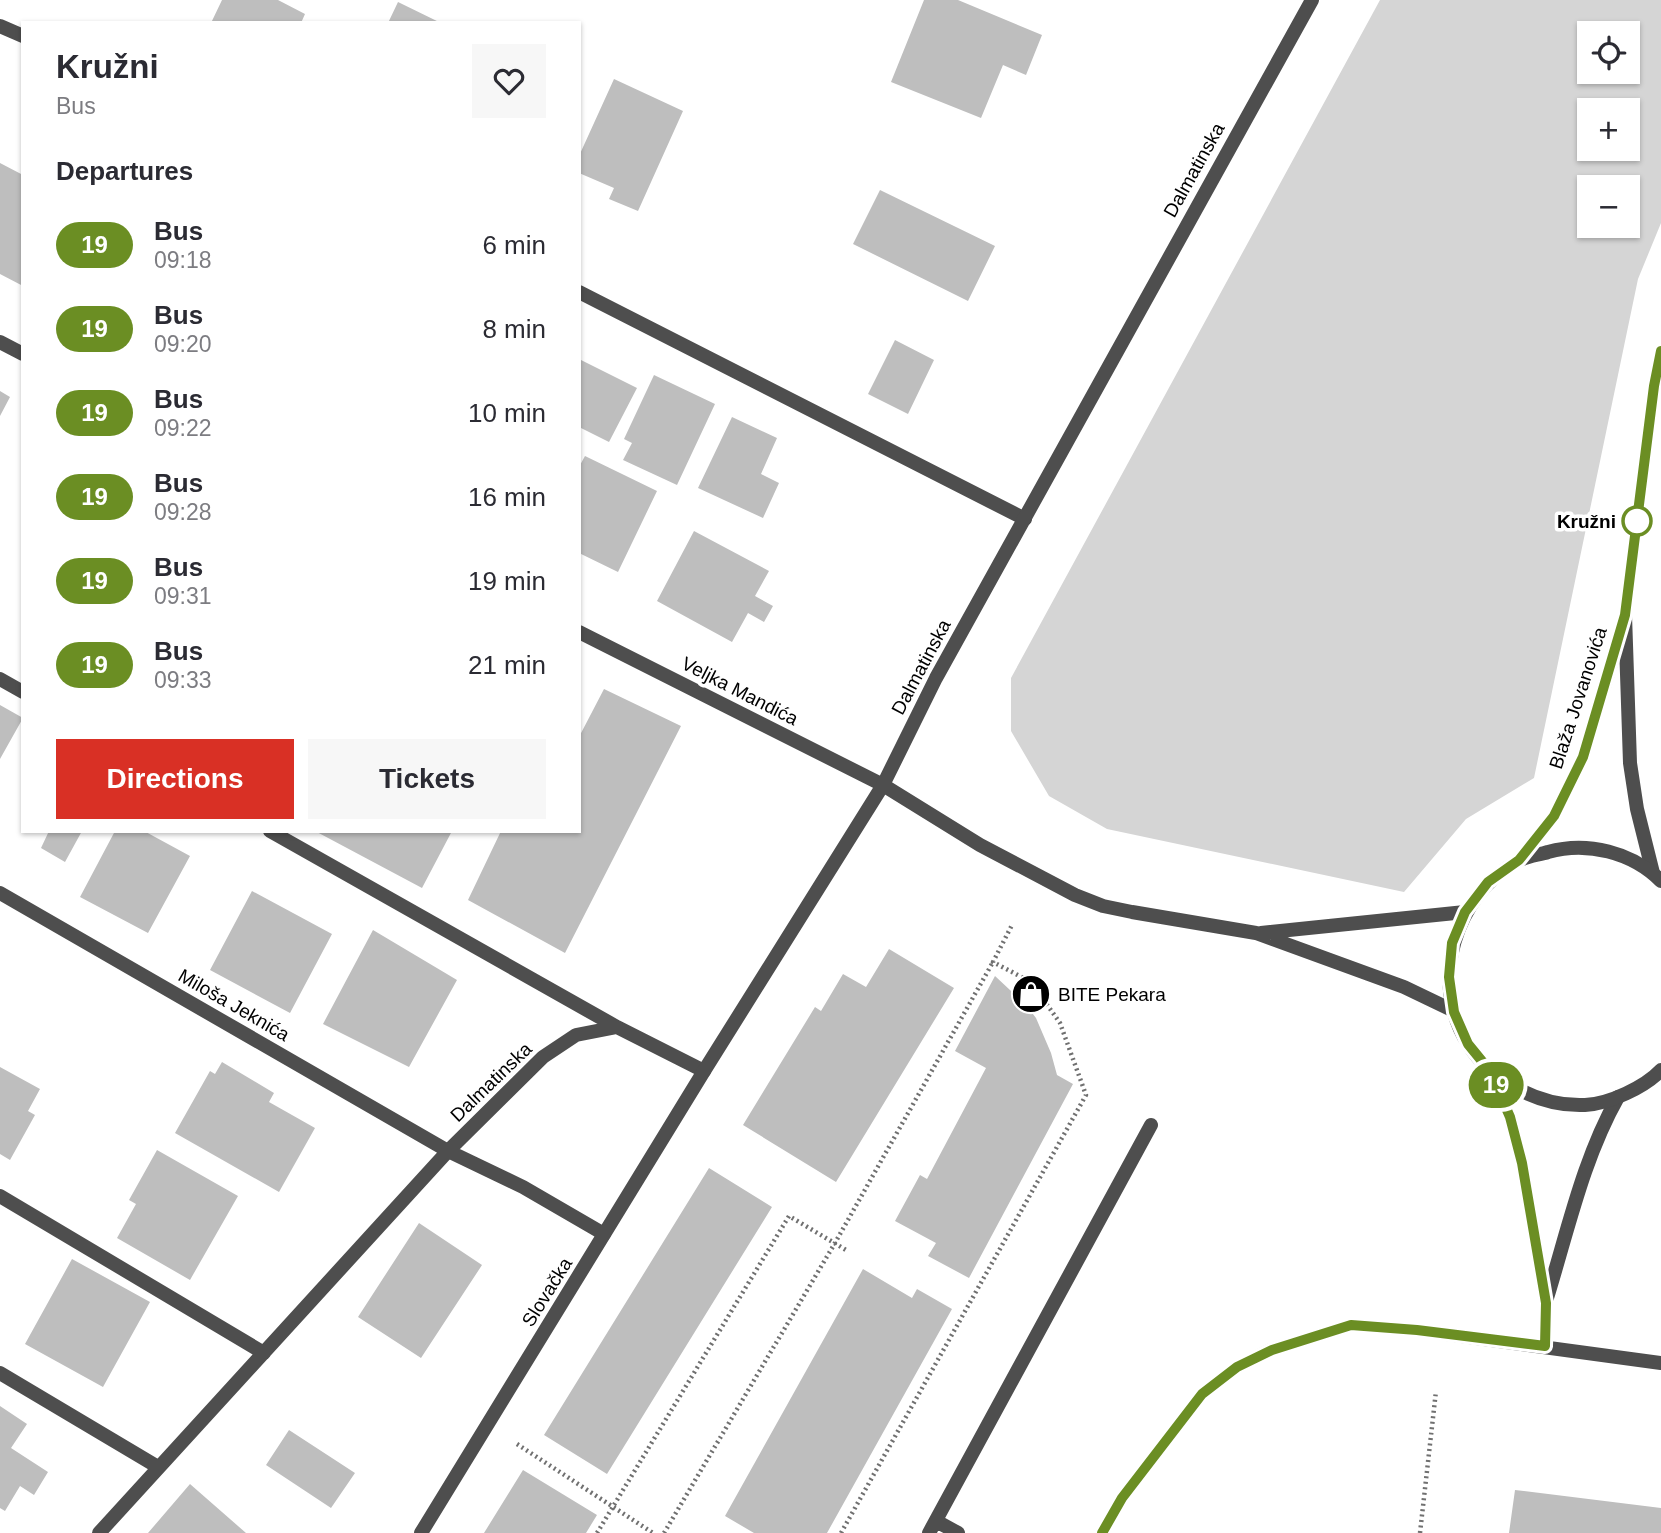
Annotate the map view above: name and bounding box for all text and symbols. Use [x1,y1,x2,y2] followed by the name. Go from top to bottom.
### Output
[1577,21,1640,238] map controls
[1577,21,1640,84] button: locate
[472,44,546,118] button: heart
[56,48,159,85] text: Kružni
[56,93,96,119] text: Bus
[1577,98,1640,161] button: +
[1159,119,1229,221] street label: Dalmatinska
[56,156,193,186] text: Departures
[1577,175,1640,238] button: −
[154,216,203,246] text: Bus
[482,230,546,260] text: 6 min
[81,231,108,258] text: 19
[154,247,212,273] text: 09:18
[154,300,203,330] text: Bus
[482,314,546,344] text: 8 min
[81,315,108,342] text: 19
[154,331,212,357] text: 09:20
[154,384,203,414] text: Bus
[468,398,546,428] text: 10 min
[81,399,108,426] text: 19
[154,415,212,441] text: 09:22
[154,468,203,498] text: Bus
[468,482,546,512] text: 16 min
[81,483,108,510] text: 19
[154,499,212,525] text: 09:28
[1622,506,1652,536] marker: Kružni
[1557,511,1616,532] place label: Kružni
[154,552,203,582] text: Bus
[468,566,546,596] text: 19 min
[81,567,108,594] text: 19
[154,583,212,609] text: 09:31
[887,616,955,718] street label: Dalmatinska
[1545,624,1611,772] street label: Blaža Jovanovića
[154,636,203,666] text: Bus
[468,650,546,680] text: 21 min
[81,651,108,678] text: 19
[678,653,802,730] street label: Veljka Mandića
[154,667,212,693] text: 09:33
[56,739,294,819] button: Directions
[308,739,546,819] button: Tickets
[175,965,294,1045] street label: Miloša Jeknića
[1010,973,1052,1015] shop icon: BITE Pekara
[1058,984,1166,1005] place label: BITE Pekara
[446,1038,536,1126] street label: Dalmatinska
[1464,1062,1528,1108] line badge: 19
[1483,1071,1509,1098] text: 19
[518,1253,577,1330] street label: Slovačka

